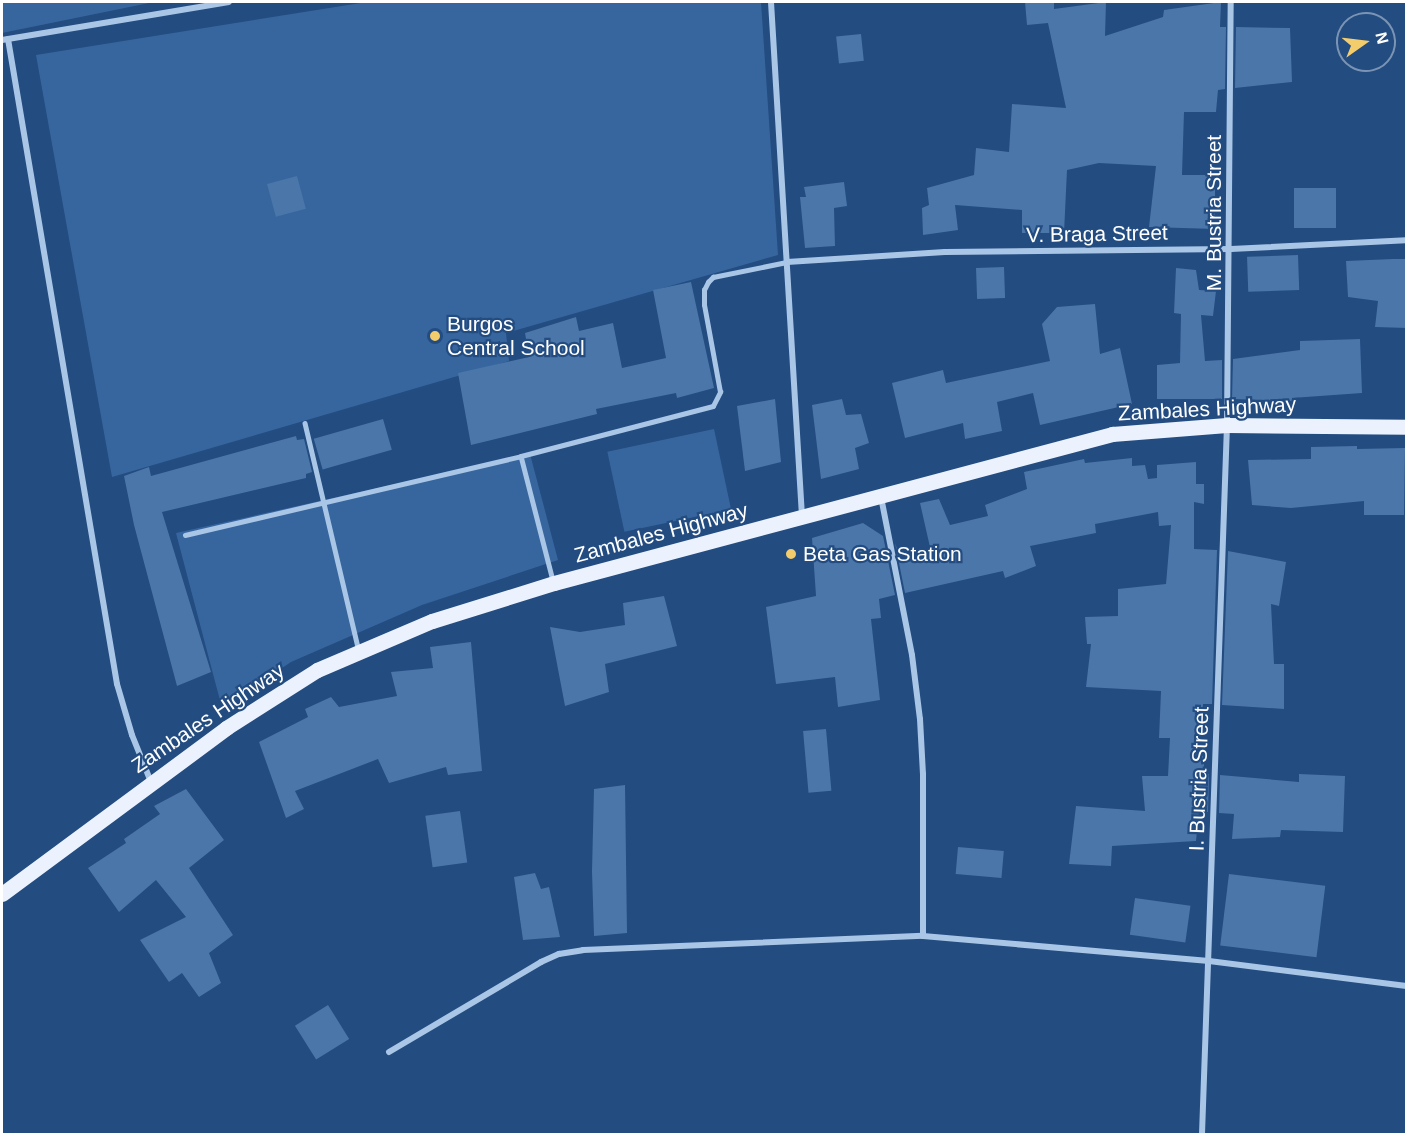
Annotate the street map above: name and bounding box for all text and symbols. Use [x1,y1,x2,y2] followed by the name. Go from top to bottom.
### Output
[1336,12,1396,72] north arrow
[1372,30,1392,46] text: N
[1201,135,1227,291] street label: M. Bustria Street
[1026,220,1168,248] street label: V. Braga Street
[447,311,585,361] place label: Burgos Central School
[428,329,442,343] marker: Burgos Central School
[1117,392,1297,426] street label: Zambales Highway
[571,498,751,568] street label: Zambales Highway
[803,541,962,567] place label: Beta Gas Station
[784,547,798,561] marker: Beta Gas Station
[127,658,289,778] street label: Zambales Highway
[1184,706,1214,852] street label: I. Bustria Street

